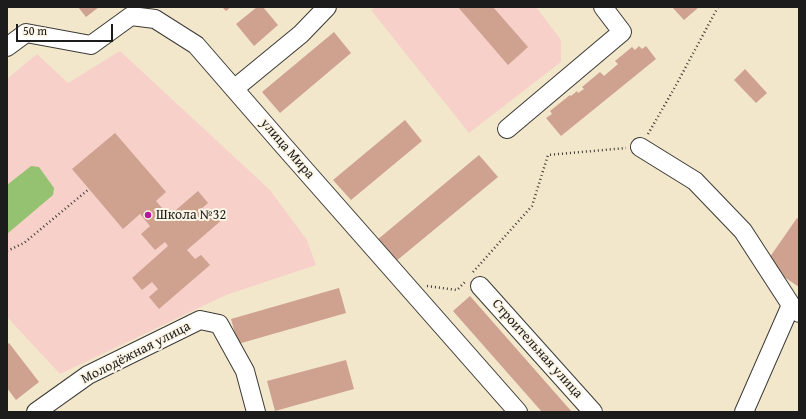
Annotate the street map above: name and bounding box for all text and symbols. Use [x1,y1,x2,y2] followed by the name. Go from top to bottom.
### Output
[18,16,115,42] scale bar
[23,22,47,39] text: 50 m
[256,115,318,183] street label: улица Мира
[156,207,226,223] place label: Школа №32
[143,210,153,220] marker: Школа №32
[488,296,586,402] street label: Строительная улица
[79,318,193,388] street label: Молодёжная улица

